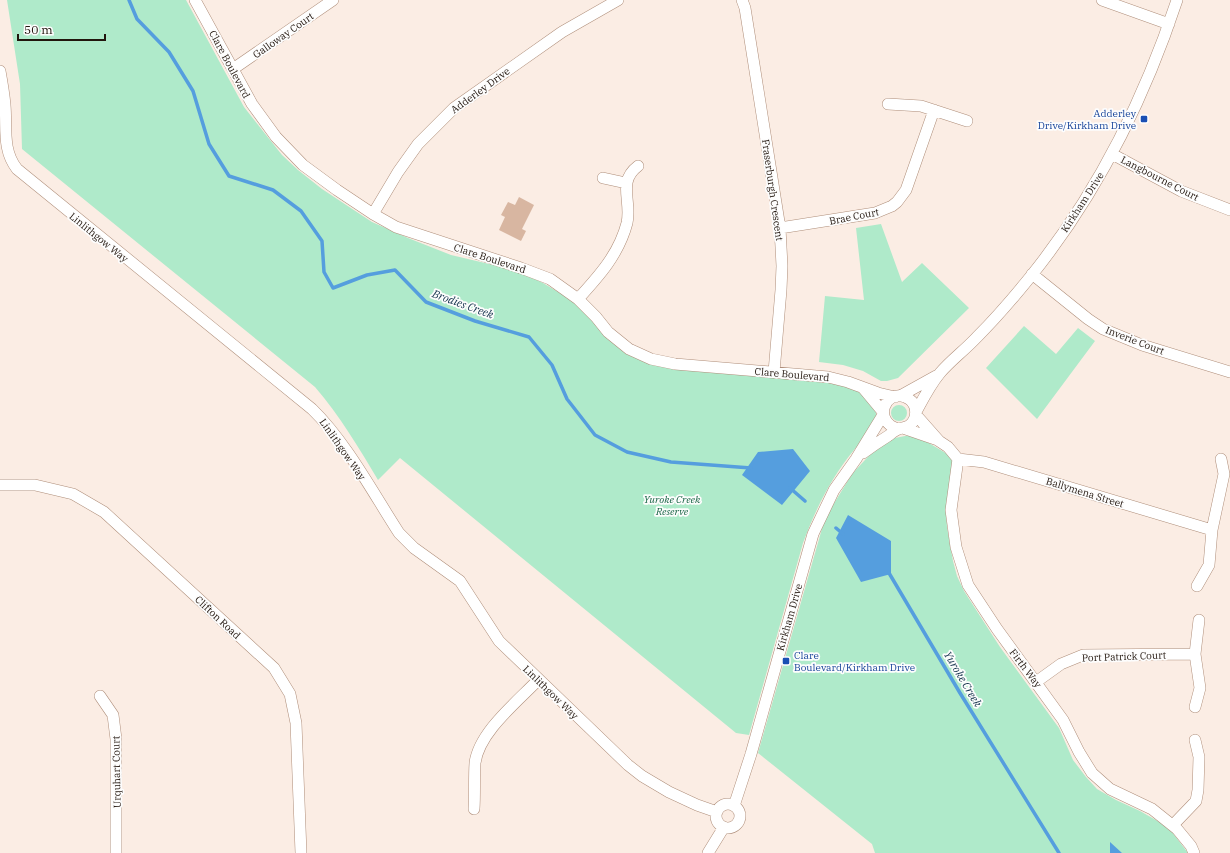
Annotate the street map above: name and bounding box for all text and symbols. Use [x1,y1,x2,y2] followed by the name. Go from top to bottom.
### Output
[250,9,317,61] street label: Galloway Court
[18,16,105,42] scale bar
[24,22,53,37] text: 50 m
[206,28,253,100] street label: Clare Boulevard
[448,65,512,116] street label: Adderley Drive
[1038,107,1137,132] place label: Adderley Drive/Kirkham Drive
[1139,114,1149,124] marker: Adderley Drive/Kirkham Drive
[759,138,786,242] street label: Fraserburgh Crescent
[1119,153,1201,204] street label: Langbourne Court
[1058,170,1107,235] street label: Kirkham Drive
[828,205,881,228] street label: Brae Court
[67,210,131,266] street label: Linlithgow Way
[452,241,528,276] street label: Clare Boulevard
[429,286,496,322] water label: Brodies Creek
[1104,323,1166,358] street label: Inverie Court
[754,365,830,384] street label: Clare Boulevard
[317,416,369,483] street label: Linlithgow Way
[1044,474,1126,511] street label: Ballymena Street
[644,493,701,518] park label: Yuroke Creek Reserve
[774,582,805,652] street label: Kirkham Drive
[192,593,243,642] street label: Clifton Road
[1007,646,1045,691] street label: Firth Way
[794,649,915,674] place label: Clare Boulevard/Kirkham Drive
[941,649,985,709] water label: Yuroke Creek
[1082,649,1167,664] street label: Port Patrick Court
[781,656,791,666] marker: Clare Boulevard/Kirkham Drive
[520,663,582,723] street label: Linlithgow Way
[109,735,124,808] street label: Urquhart Court

